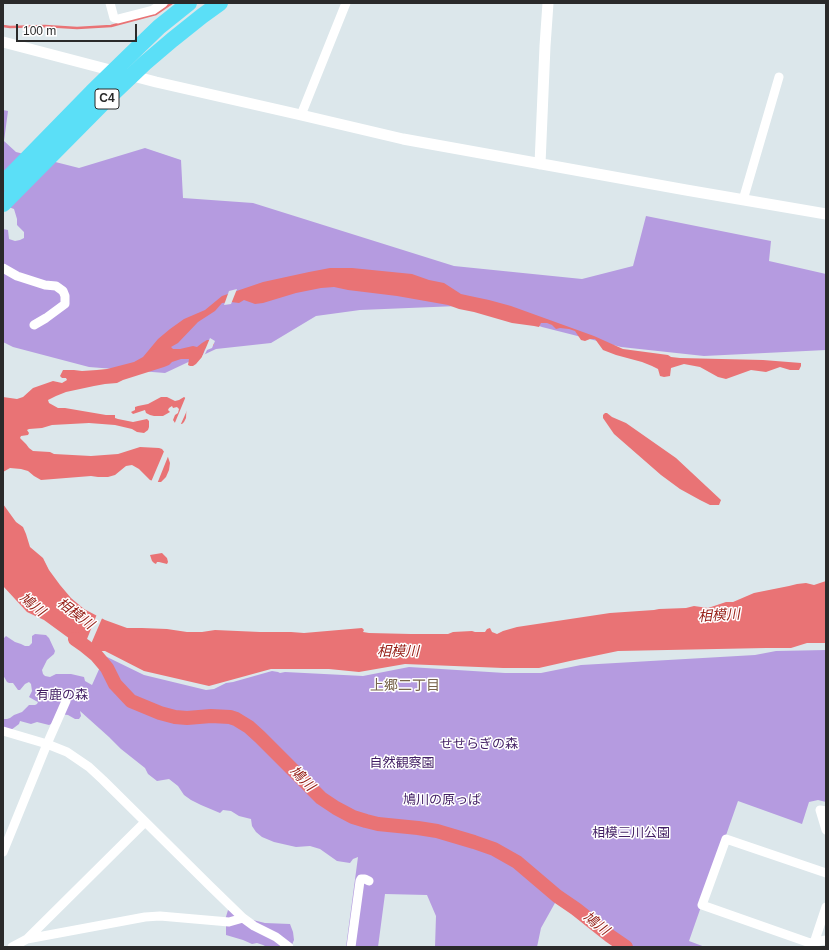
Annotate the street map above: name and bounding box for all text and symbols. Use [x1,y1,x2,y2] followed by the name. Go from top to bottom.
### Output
[18,16,139,42] scale bar
[23,24,56,38] text: 100 m
[95,89,119,109] road number: C4
[16,590,48,620] water label: 鳩川
[53,595,97,633] water label: 相模川
[697,606,741,626] water label: 相模川
[377,644,419,660] water label: 相模川
[370,678,440,694] district label: 上郷二丁目
[36,687,88,703] park label: 有鹿の森
[440,736,518,752] park label: せせらぎの森
[370,755,434,771] park label: 自然観察園
[286,763,318,795] water label: 鳩川
[403,792,481,808] park label: 鳩川の原っぱ
[592,825,670,841] park label: 相模三川公園
[580,909,612,939] water label: 鳩川

